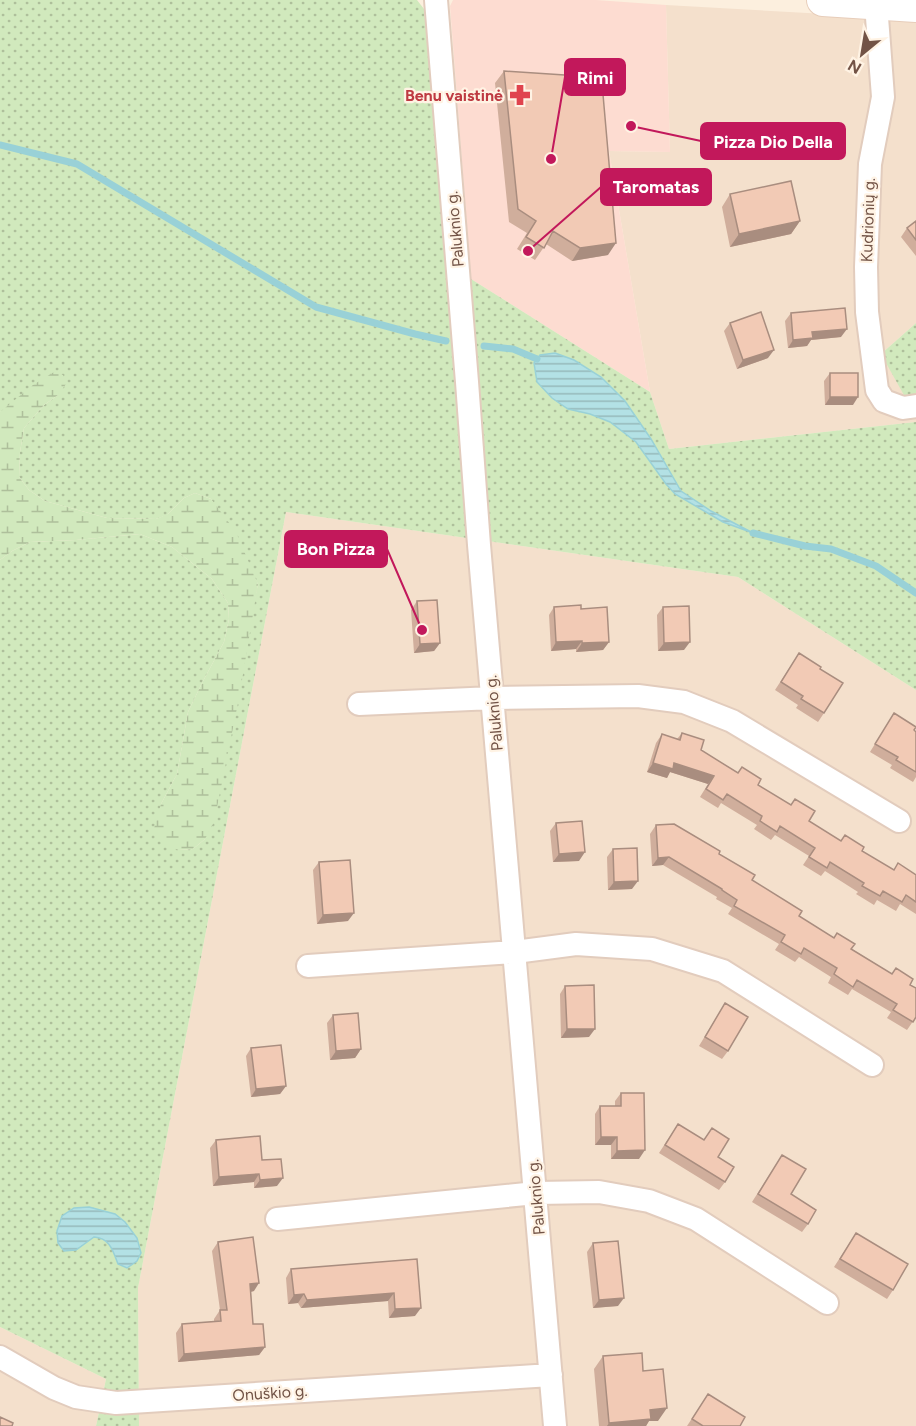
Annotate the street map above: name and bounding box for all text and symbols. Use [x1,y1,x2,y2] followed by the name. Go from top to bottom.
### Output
[832,24,892,84] north arrow
[845,55,865,78] text: N
[565,59,625,95] callout: Rimi
[577,67,613,89] text: Rimi
[508,83,532,107] pharmacy icon: Benu vaistinė
[405,86,503,105] place label: Benu vaistinė
[701,123,845,159] callout: Pizza Dio Della
[713,131,833,153] text: Pizza Dio Della
[601,169,711,205] callout: Taromatas
[613,176,700,198] text: Taromatas
[857,177,879,263] street label: Kudrionių g.
[442,190,468,268] street label: Paluknio g.
[285,531,387,567] callout: Bon Pizza
[297,538,375,560] text: Bon Pizza
[481,674,507,752] street label: Paluknio g.
[523,1158,549,1236] street label: Paluknio g.
[232,1381,308,1405] street label: Onuškio g.

